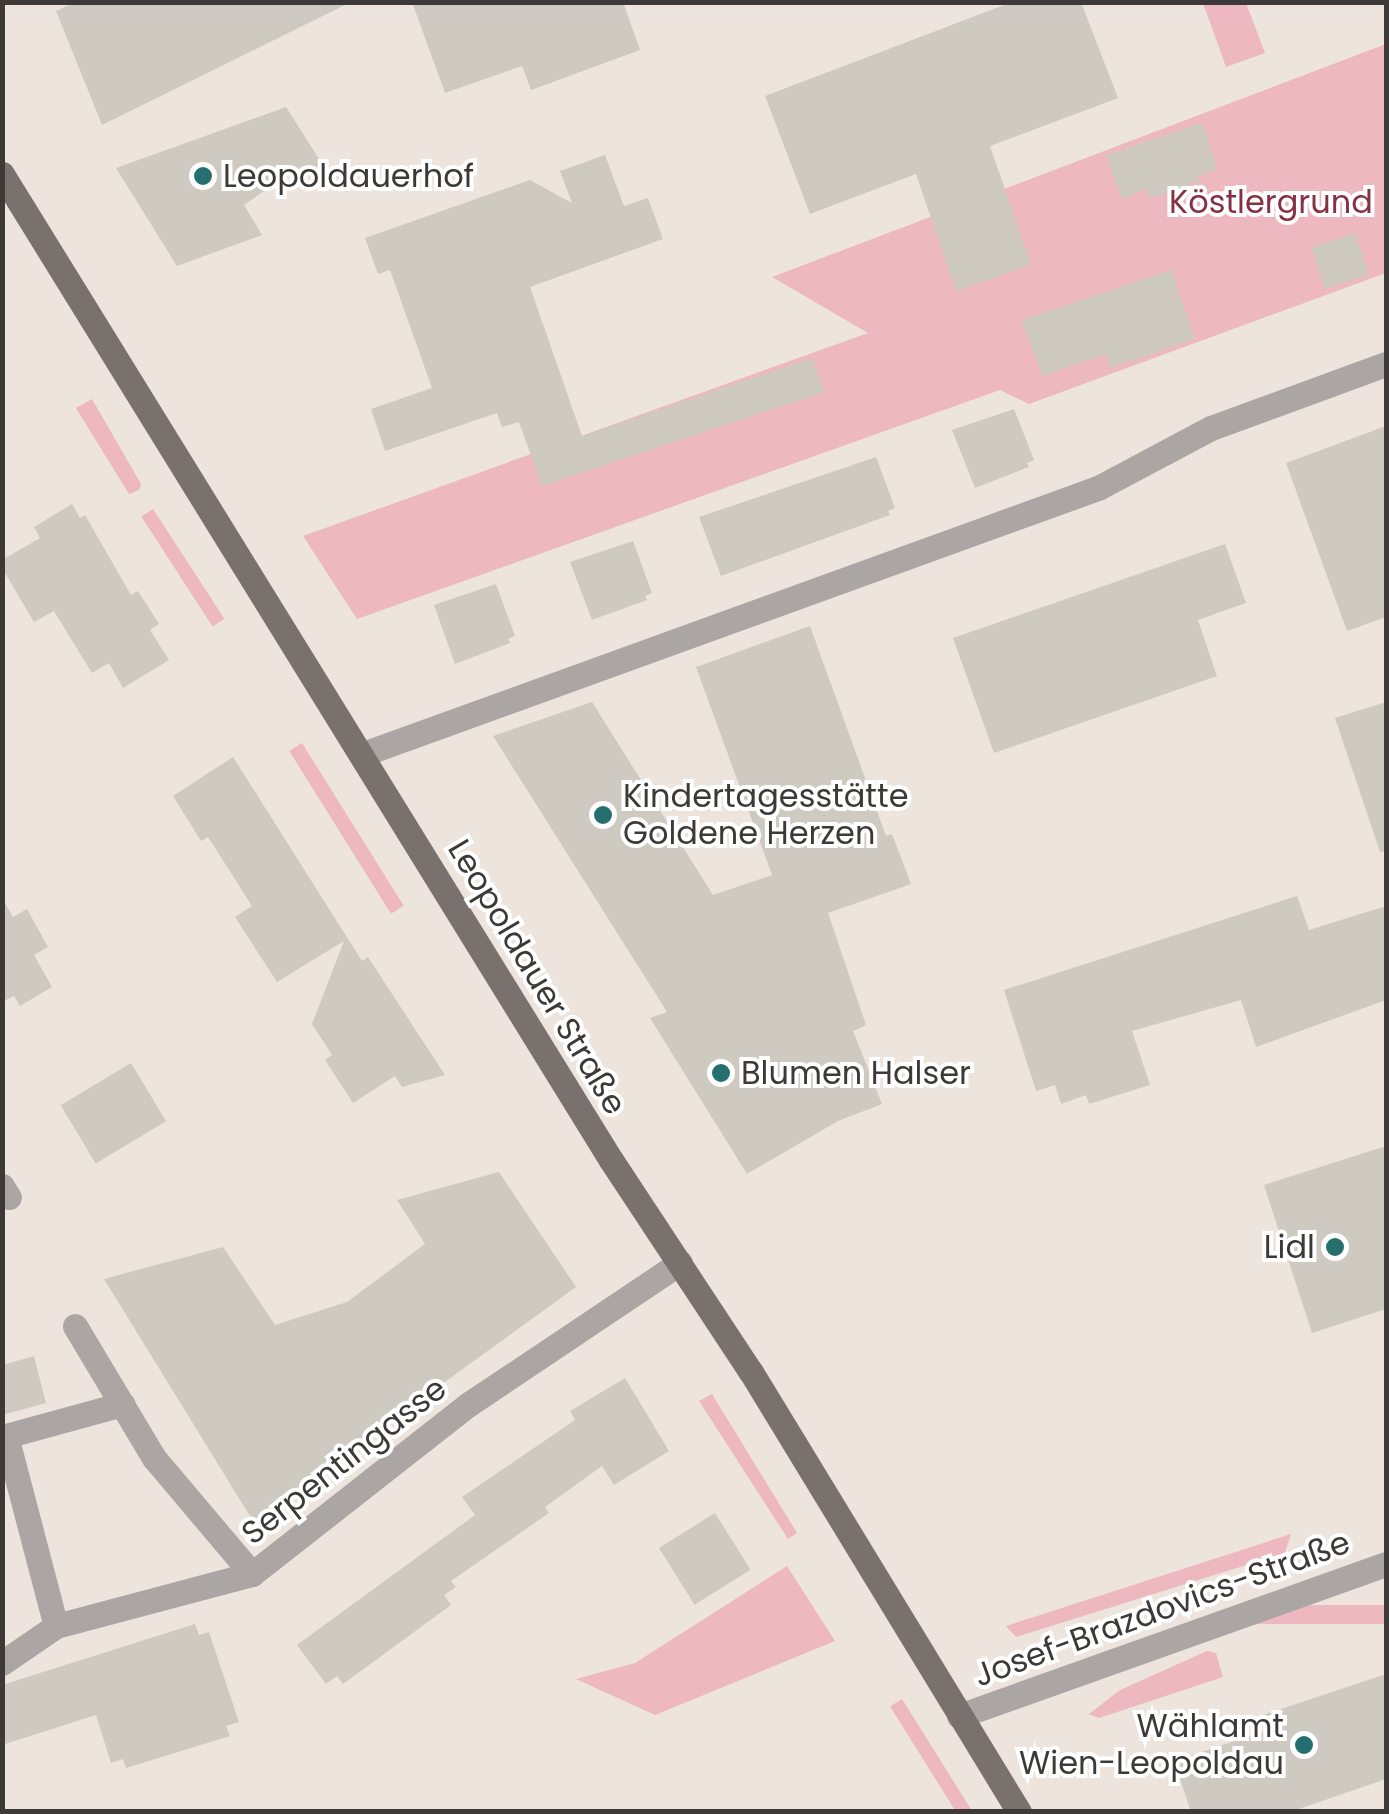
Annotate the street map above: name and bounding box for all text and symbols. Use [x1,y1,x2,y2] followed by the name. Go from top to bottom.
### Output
[223,157,474,195] place label: Leopoldauerhof
[192,165,214,187] marker: Leopoldauerhof
[1169,183,1373,221] park label: Köstlergrund
[623,778,909,853] place label: Kindertagesstätte Goldene Herzen
[592,804,614,826] marker: Kindertagesstätte Goldene Herzen
[440,833,634,1121] street label: Leopoldauer Straße
[741,1054,971,1092] place label: Blumen Halser
[710,1062,732,1084] marker: Blumen Halser
[1264,1228,1315,1266] place label: Lidl
[1324,1236,1346,1258] marker: Lidl
[234,1369,454,1553] street label: Serpentingasse
[969,1523,1355,1695] street label: Josef-Brazdovics-Straße
[1019,1708,1284,1783] place label: Wählamt Wien-Leopoldau
[1293,1734,1315,1756] marker: Wählamt Wien-Leopoldau

